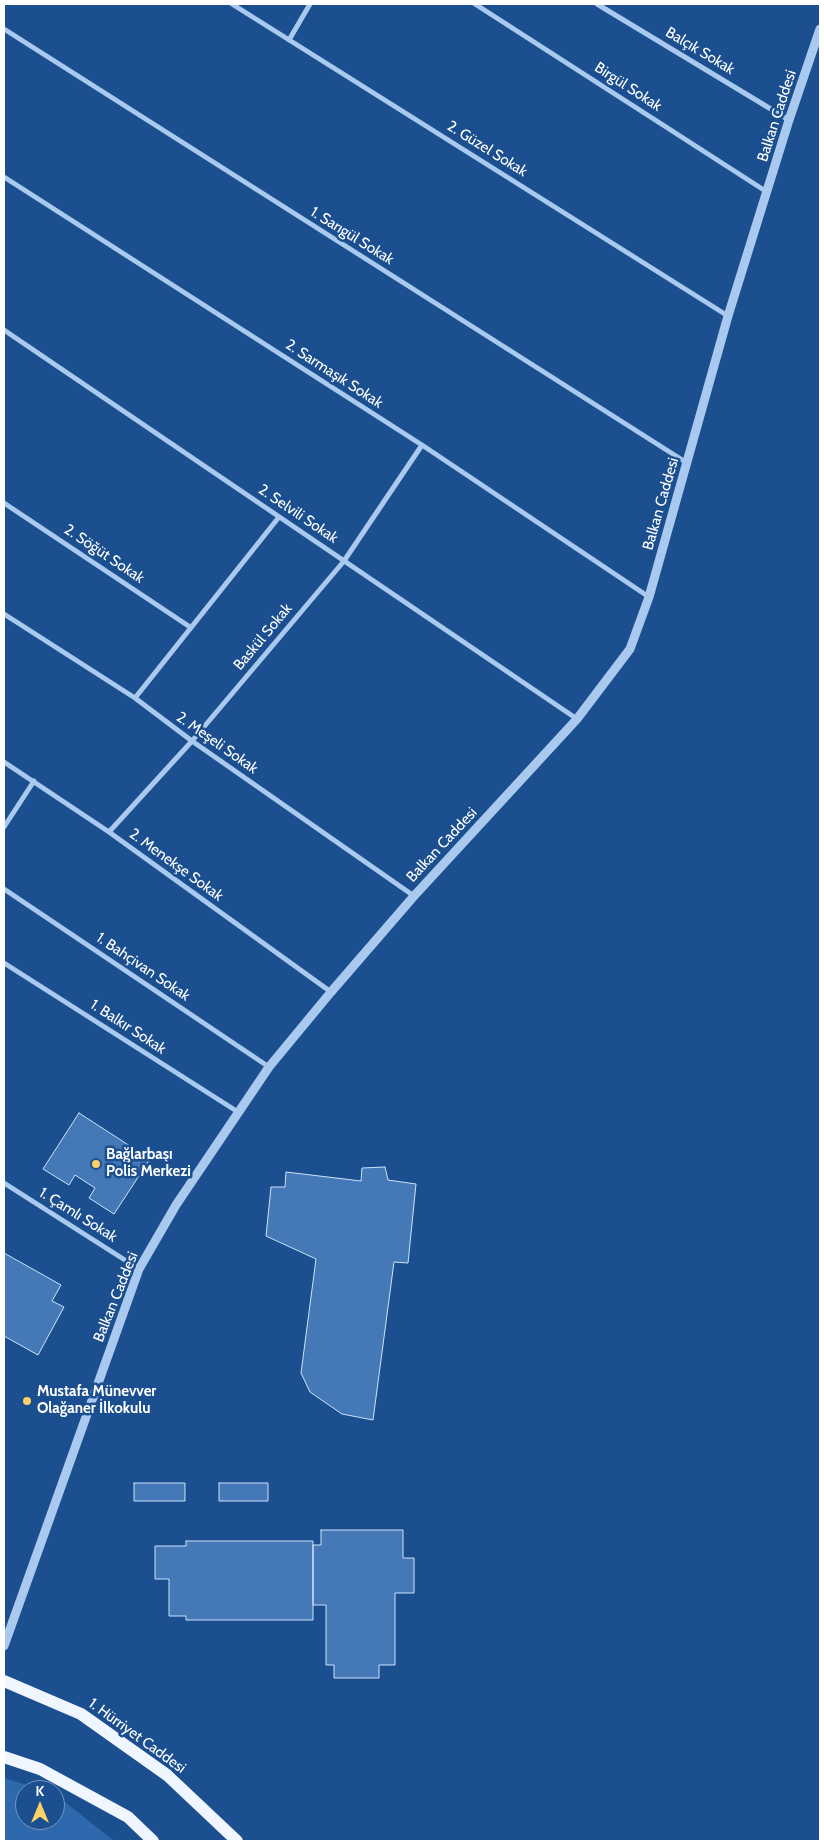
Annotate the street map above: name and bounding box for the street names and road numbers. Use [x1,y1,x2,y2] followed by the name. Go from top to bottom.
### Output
[662,23,738,79] street label: Balçık Sokak
[591,59,665,115] street label: Birgül Sokak
[754,68,800,164] street label: Balkan Caddesi
[444,117,530,181] street label: 2. Güzel Sokak
[307,203,397,269] street label: 1. Sarıgül Sokak
[282,336,386,412] street label: 2. Sarmaşık Sokak
[639,456,683,552] street label: Balkan Caddesi
[255,481,341,547] street label: 2. Selvili Sokak
[61,521,147,587] street label: 2. Söğüt Sokak
[230,600,296,674] street label: Baskül Sokak
[173,708,261,778] street label: 2. Meşeli Sokak
[403,804,481,886] street label: Balkan Caddesi
[126,825,226,905] street label: 2. Menekşe Sokak
[93,929,193,1005] street label: 1. Bahçivan Sokak
[87,996,169,1058] street label: 1. Balkır Sokak
[36,1184,120,1246] street label: 1. Çamlı Sokak
[90,1249,142,1345] street label: Balkan Caddesi
[85,1695,189,1777] street label: 1. Hürriyet Caddesi

